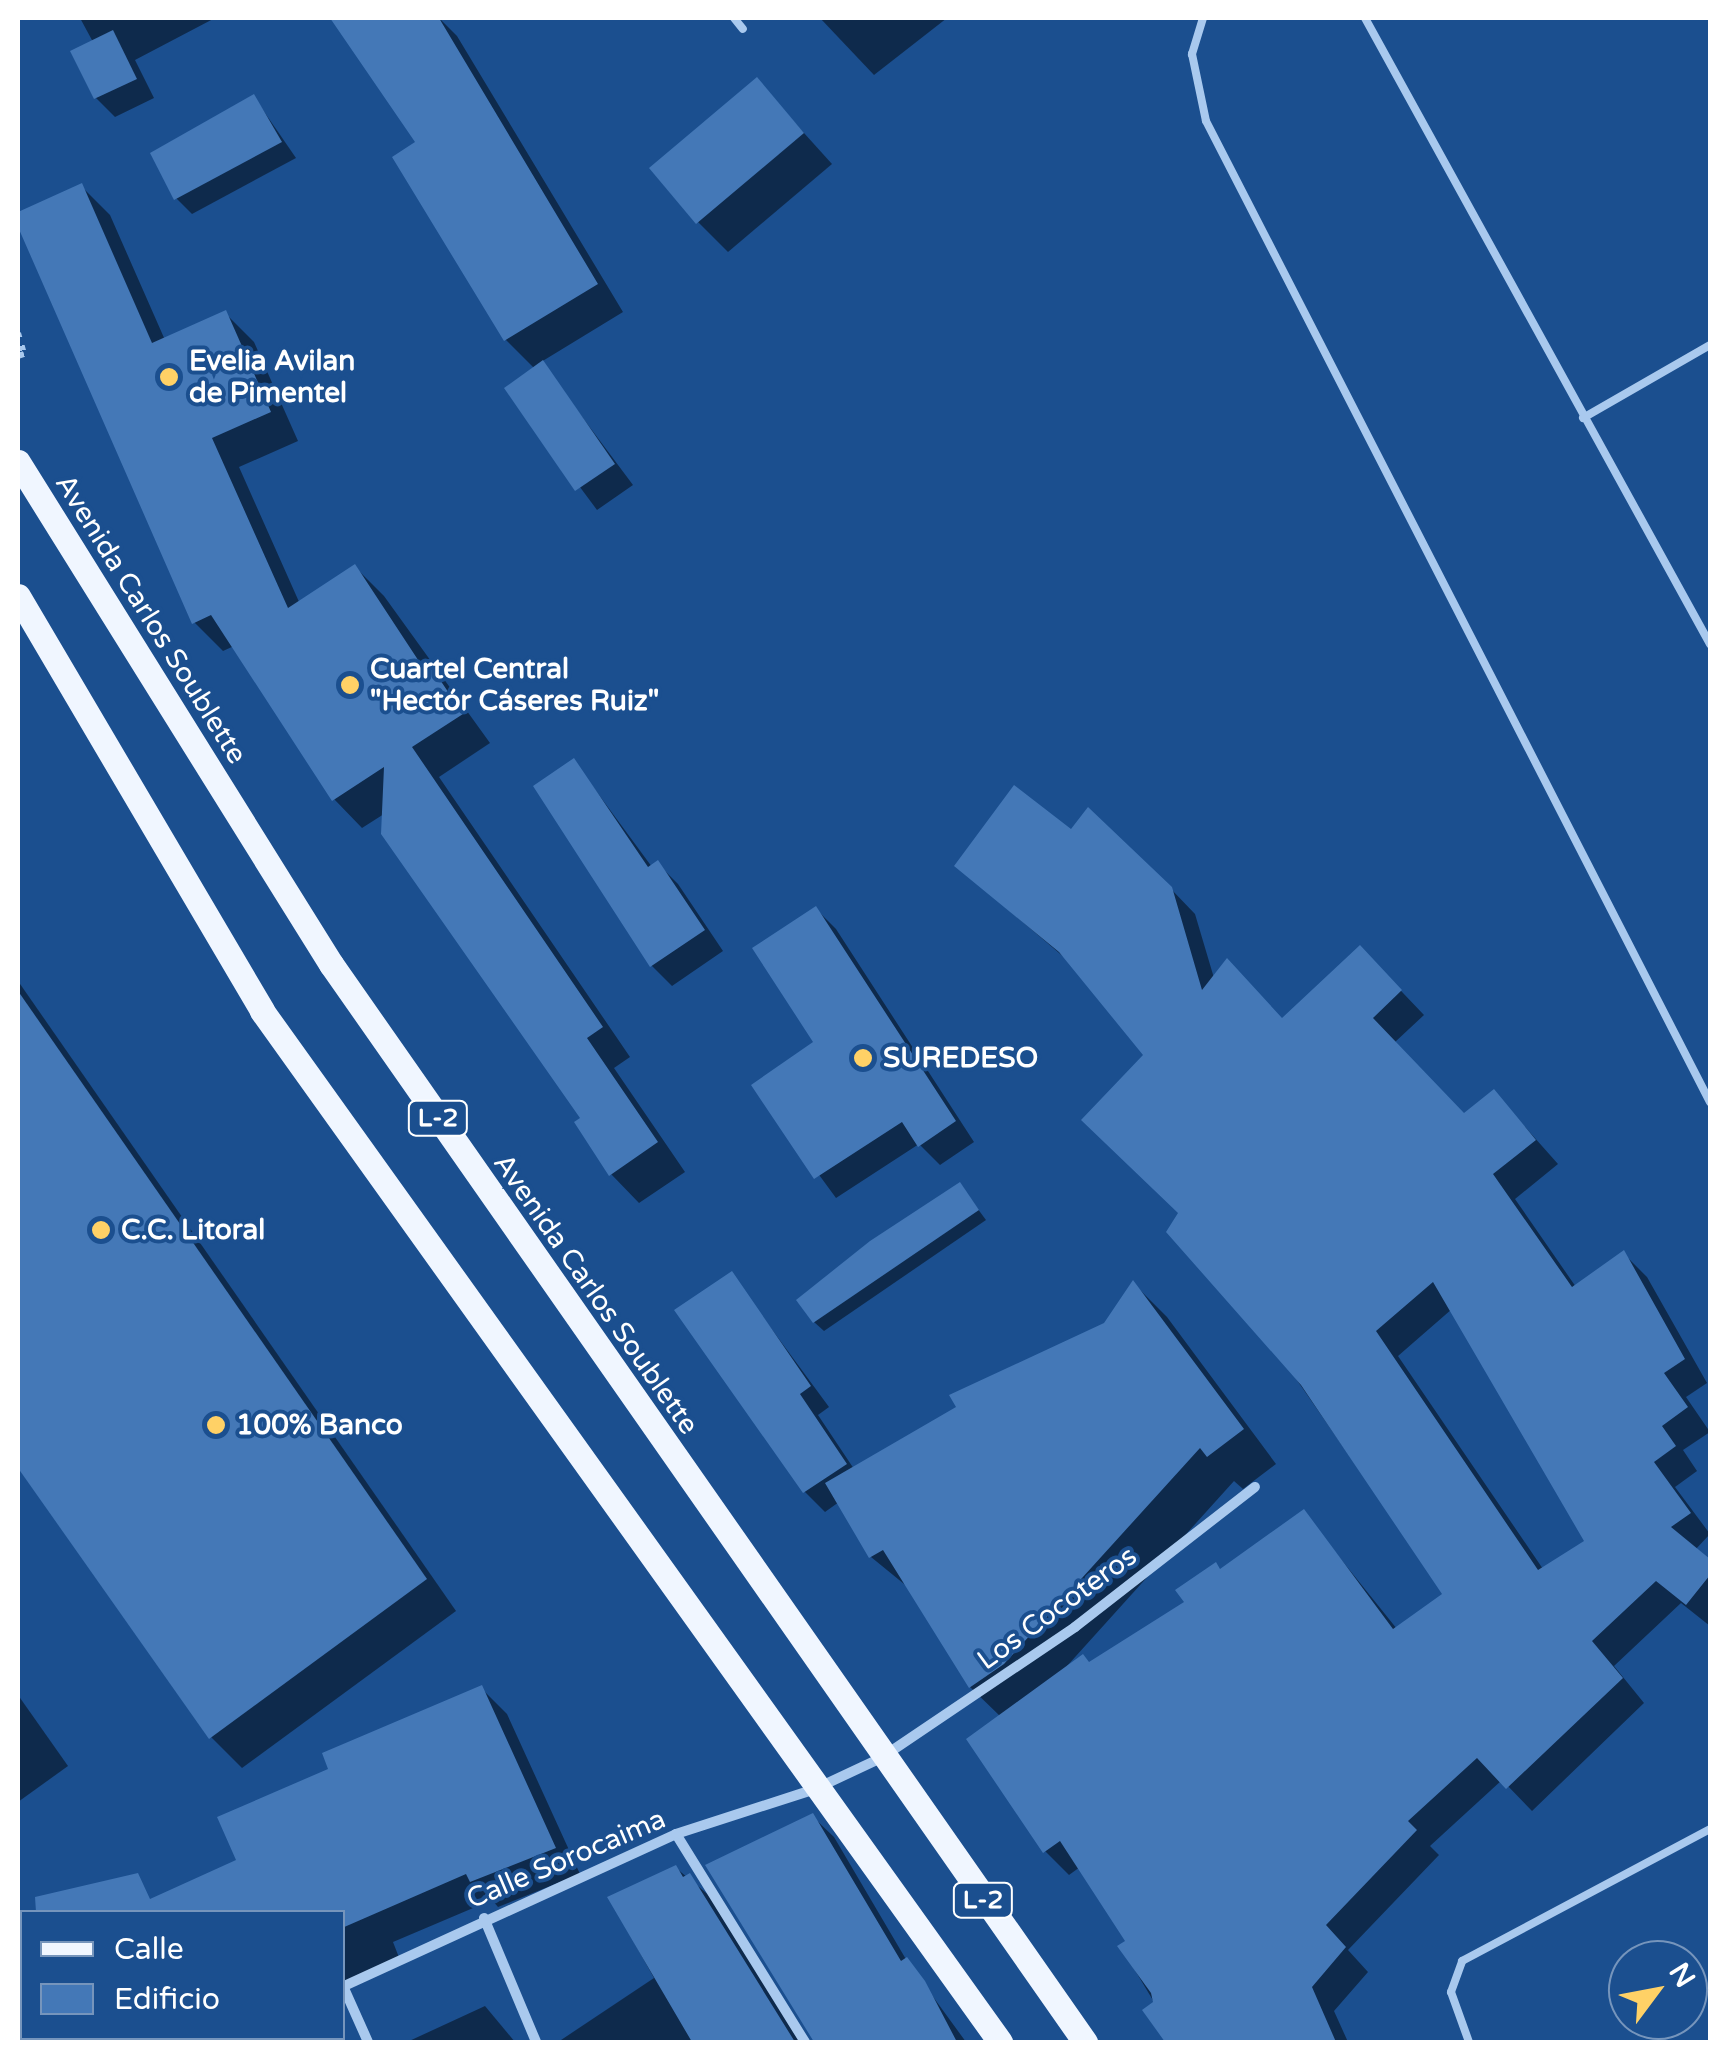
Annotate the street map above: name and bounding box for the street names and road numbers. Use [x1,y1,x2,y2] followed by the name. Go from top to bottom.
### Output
[48,468,254,770] street label: Avenida Carlos Soublette
[406,1098,470,1138] road number: L-2
[486,1147,706,1441] street label: Avenida Carlos Soublette
[971,1539,1143,1677] street label: Los Cocoteros
[461,1802,671,1916] street label: Calle Sorocaima
[950,1880,1016,1920] road number: L-2

